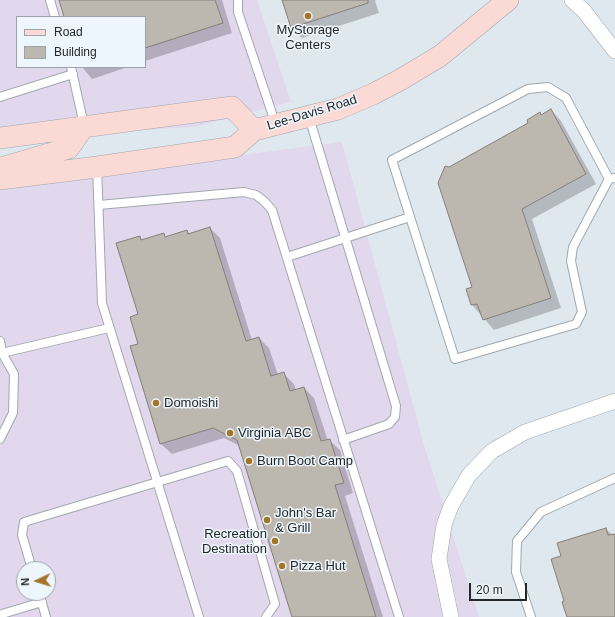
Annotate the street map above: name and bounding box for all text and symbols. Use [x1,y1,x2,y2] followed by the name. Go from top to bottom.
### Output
[303,11,313,21] marker: MyStorage Centers
[16,16,146,68] legend
[277,22,339,53] place label: MyStorage Centers
[54,25,83,39] text: Road
[54,45,97,59] text: Building
[265,92,359,134] street label: Lee-Davis Road
[164,395,218,411] place label: Domoishi
[151,398,161,408] marker: Domoishi
[238,425,311,441] place label: Virginia ABC
[225,428,235,438] marker: Virginia ABC
[257,453,353,469] place label: Burn Boot Camp
[244,456,254,466] marker: Burn Boot Camp
[275,505,336,536] place label: John's Bar & Grill
[262,515,272,525] marker: John's Bar & Grill
[202,526,267,557] place label: Recreation Destination
[270,536,280,546] marker: Recreation Destination
[290,558,346,574] place label: Pizza Hut
[16,561,56,601] north arrow
[277,561,287,571] marker: Pizza Hut
[471,575,529,601] scale bar
[19,577,31,586] text: N
[476,583,503,597] text: 20 m

